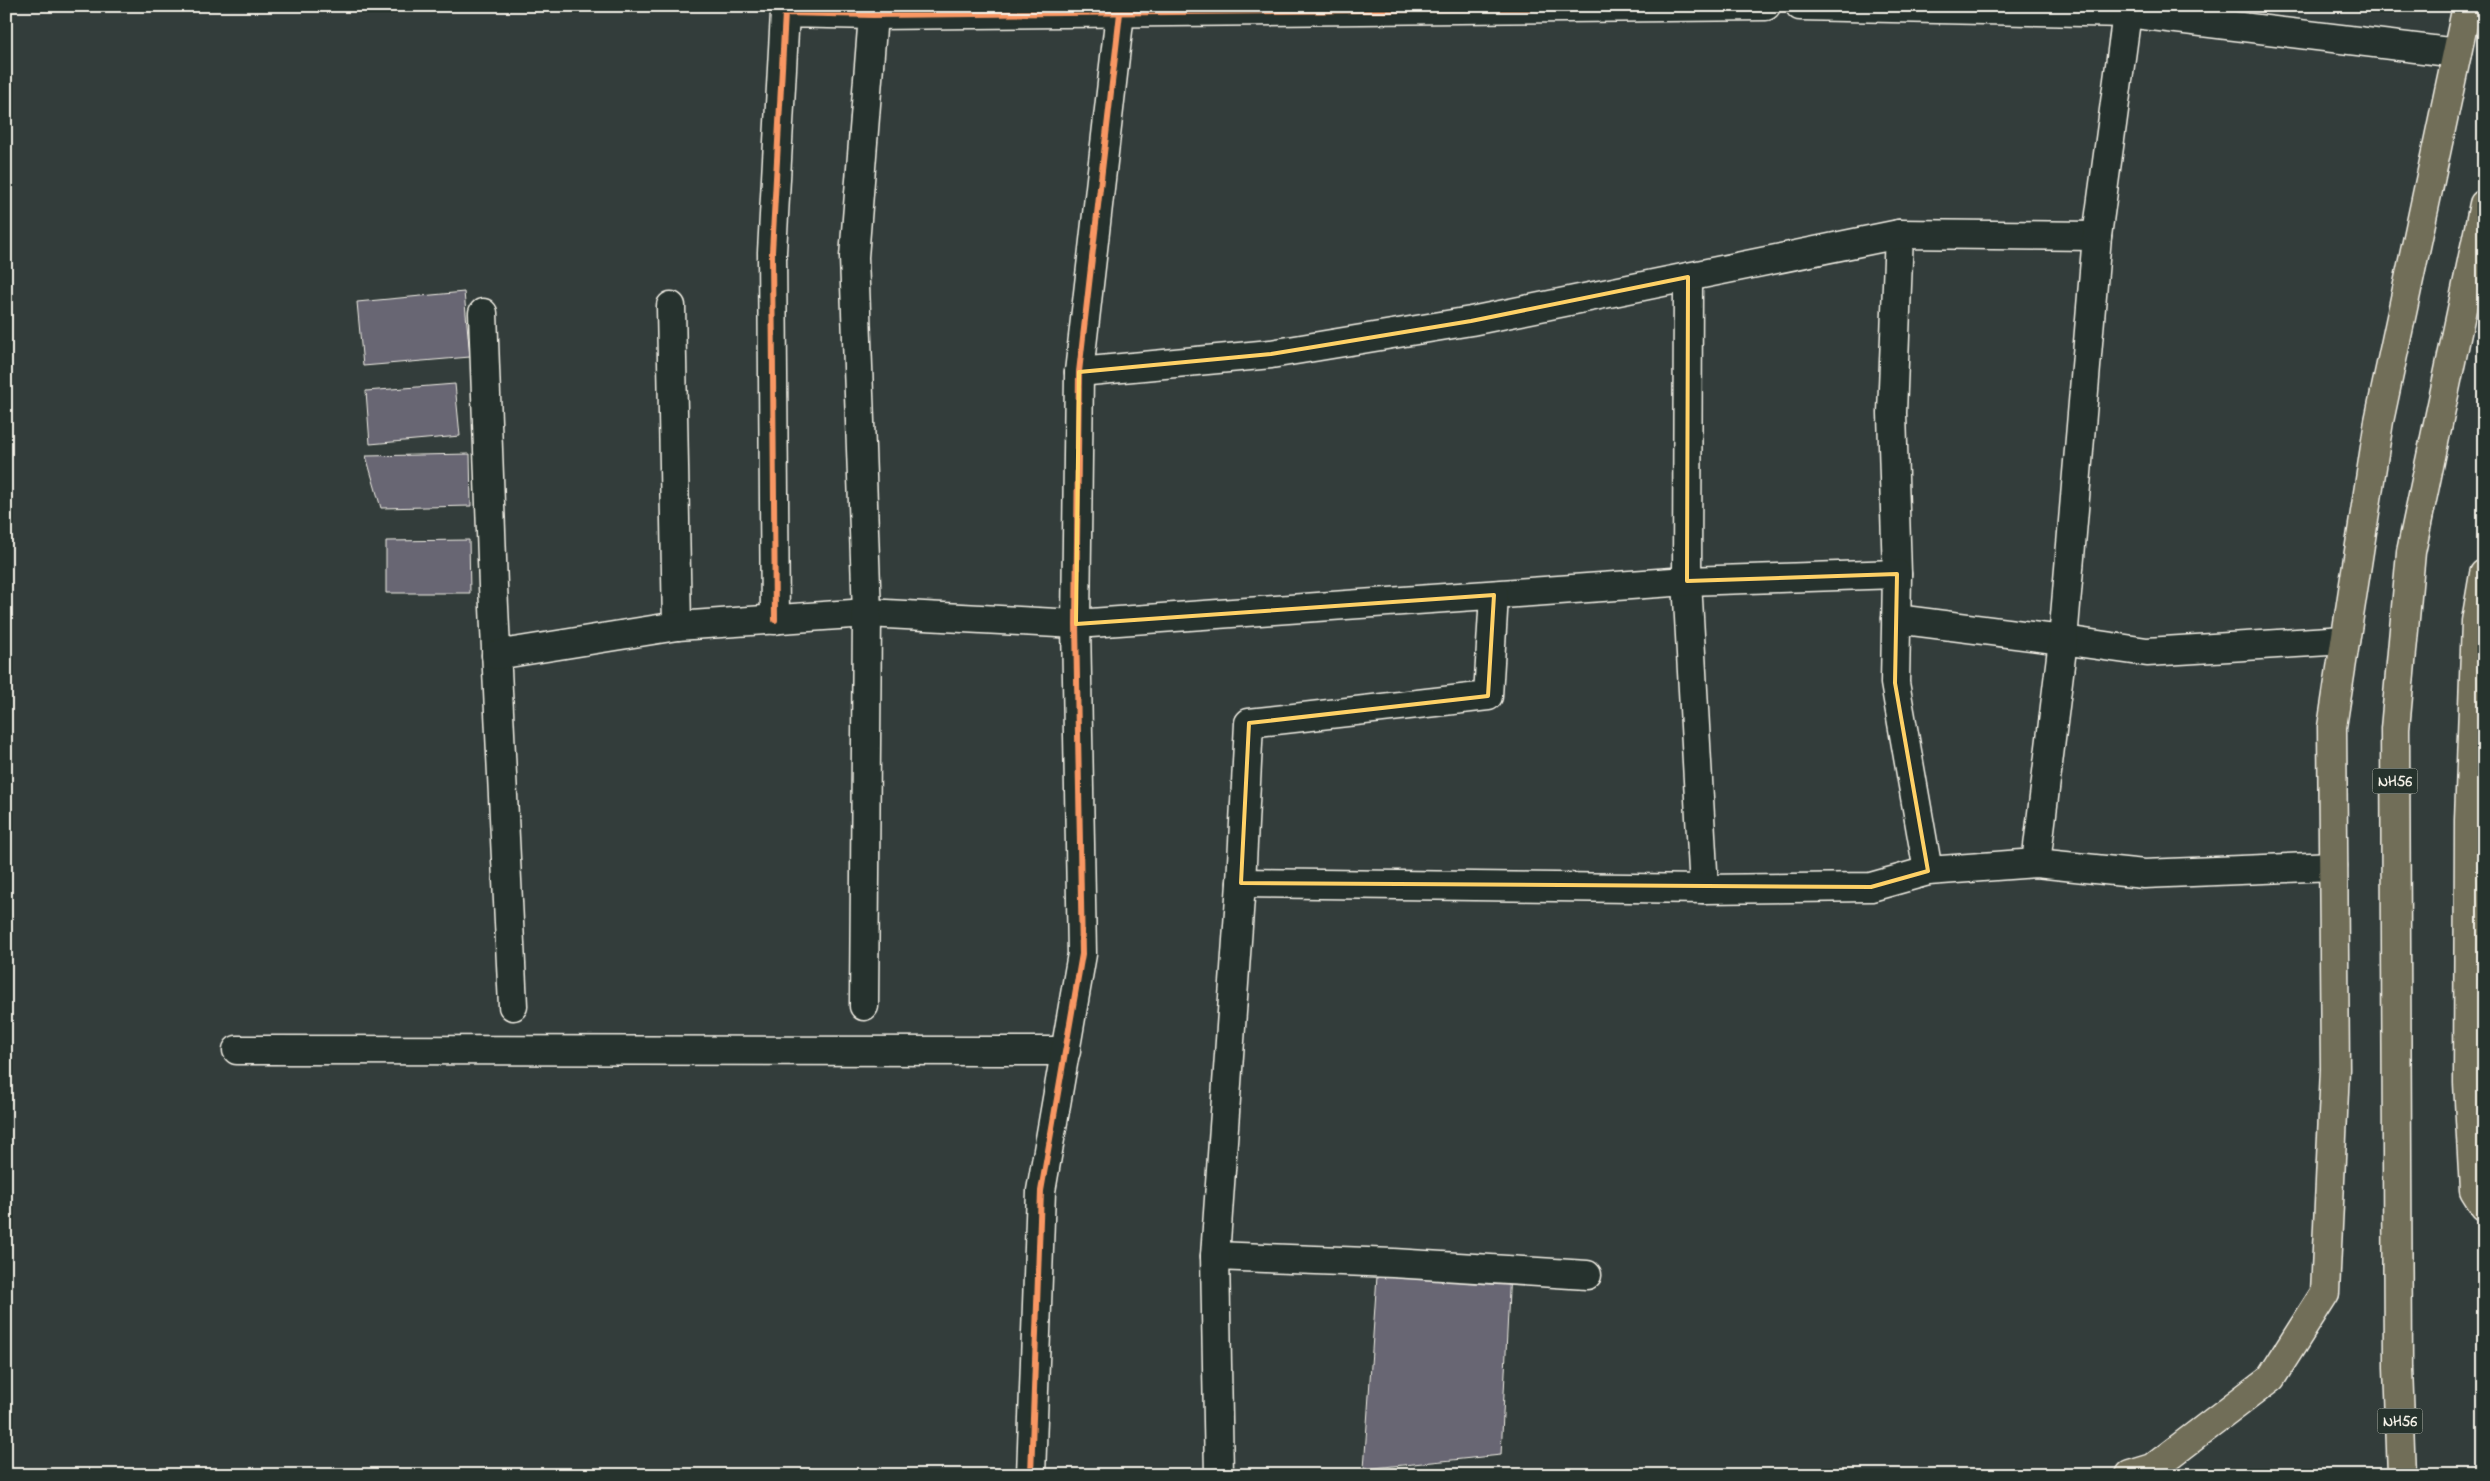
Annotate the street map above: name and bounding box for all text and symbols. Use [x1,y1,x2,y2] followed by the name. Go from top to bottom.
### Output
[2372,768,2418,794] road number: NH56
[2378,1408,2422,1434] road number: NH56

